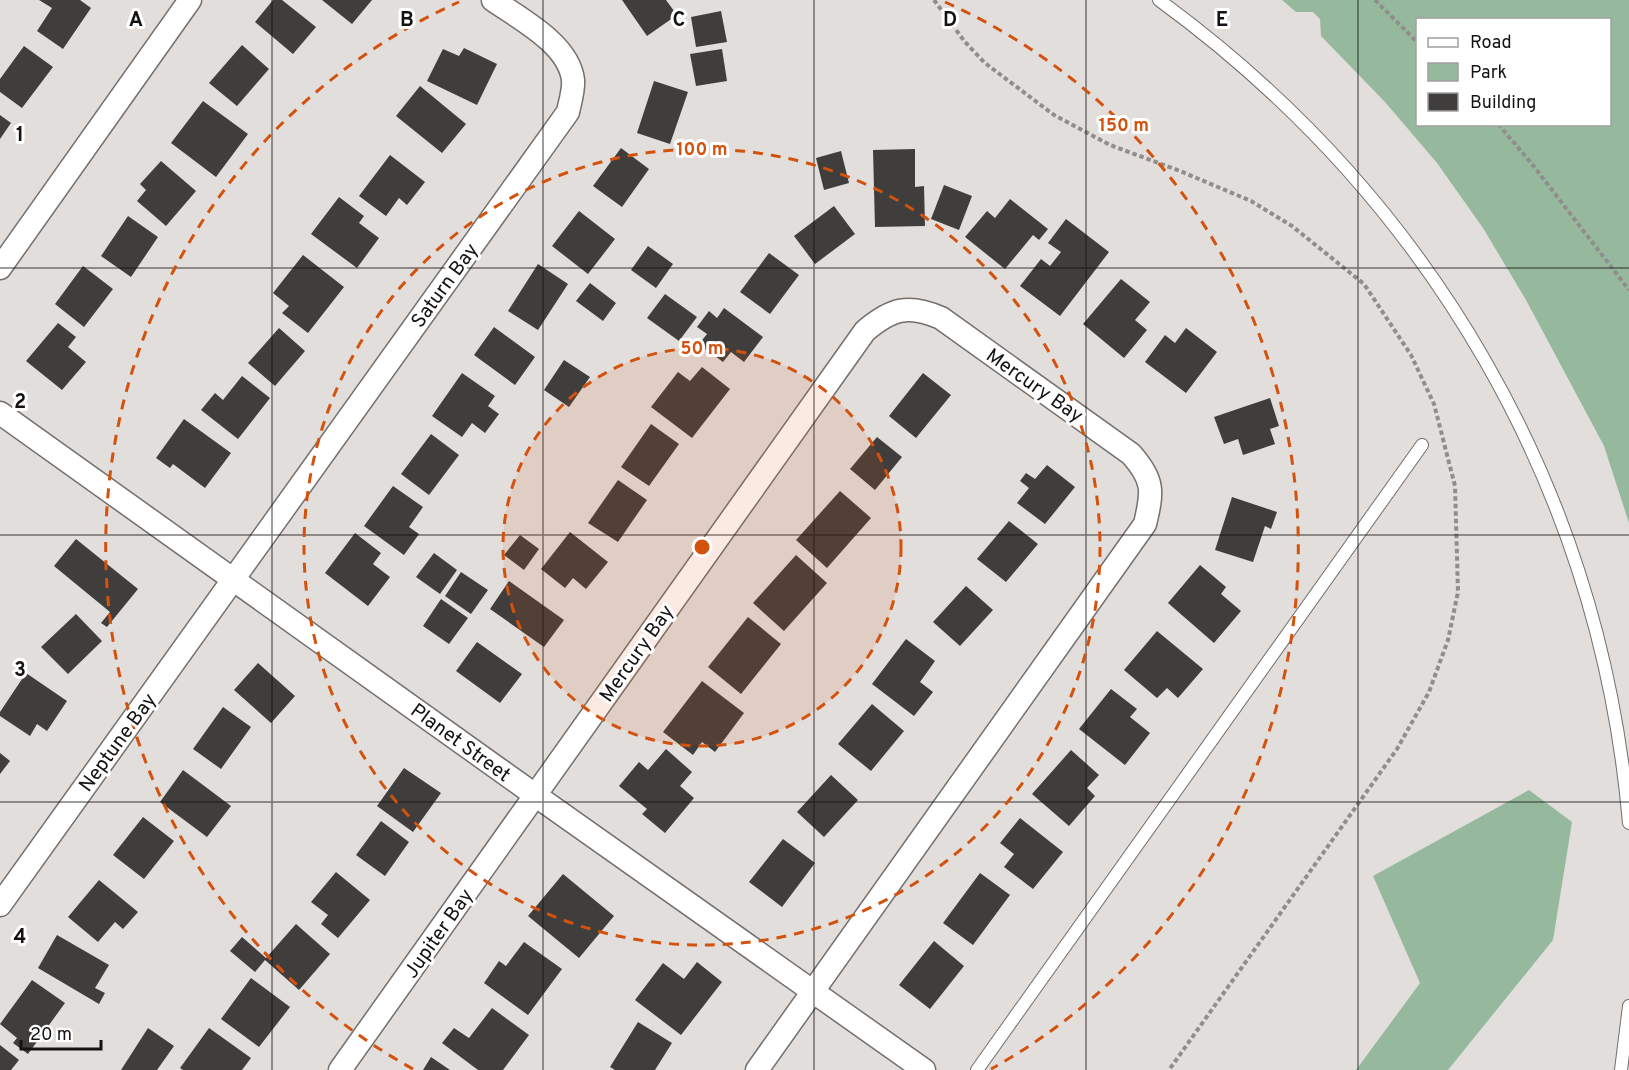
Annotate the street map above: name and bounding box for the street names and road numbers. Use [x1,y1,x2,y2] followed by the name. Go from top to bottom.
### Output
[406,239,485,334] street label: Saturn Bay
[980,344,1088,430] street label: Mercury Bay
[595,600,681,708] street label: Mercury Bay
[74,689,163,798] street label: Neptune Bay
[404,698,515,789] street label: Planet Street
[399,884,480,984] street label: Jupiter Bay

